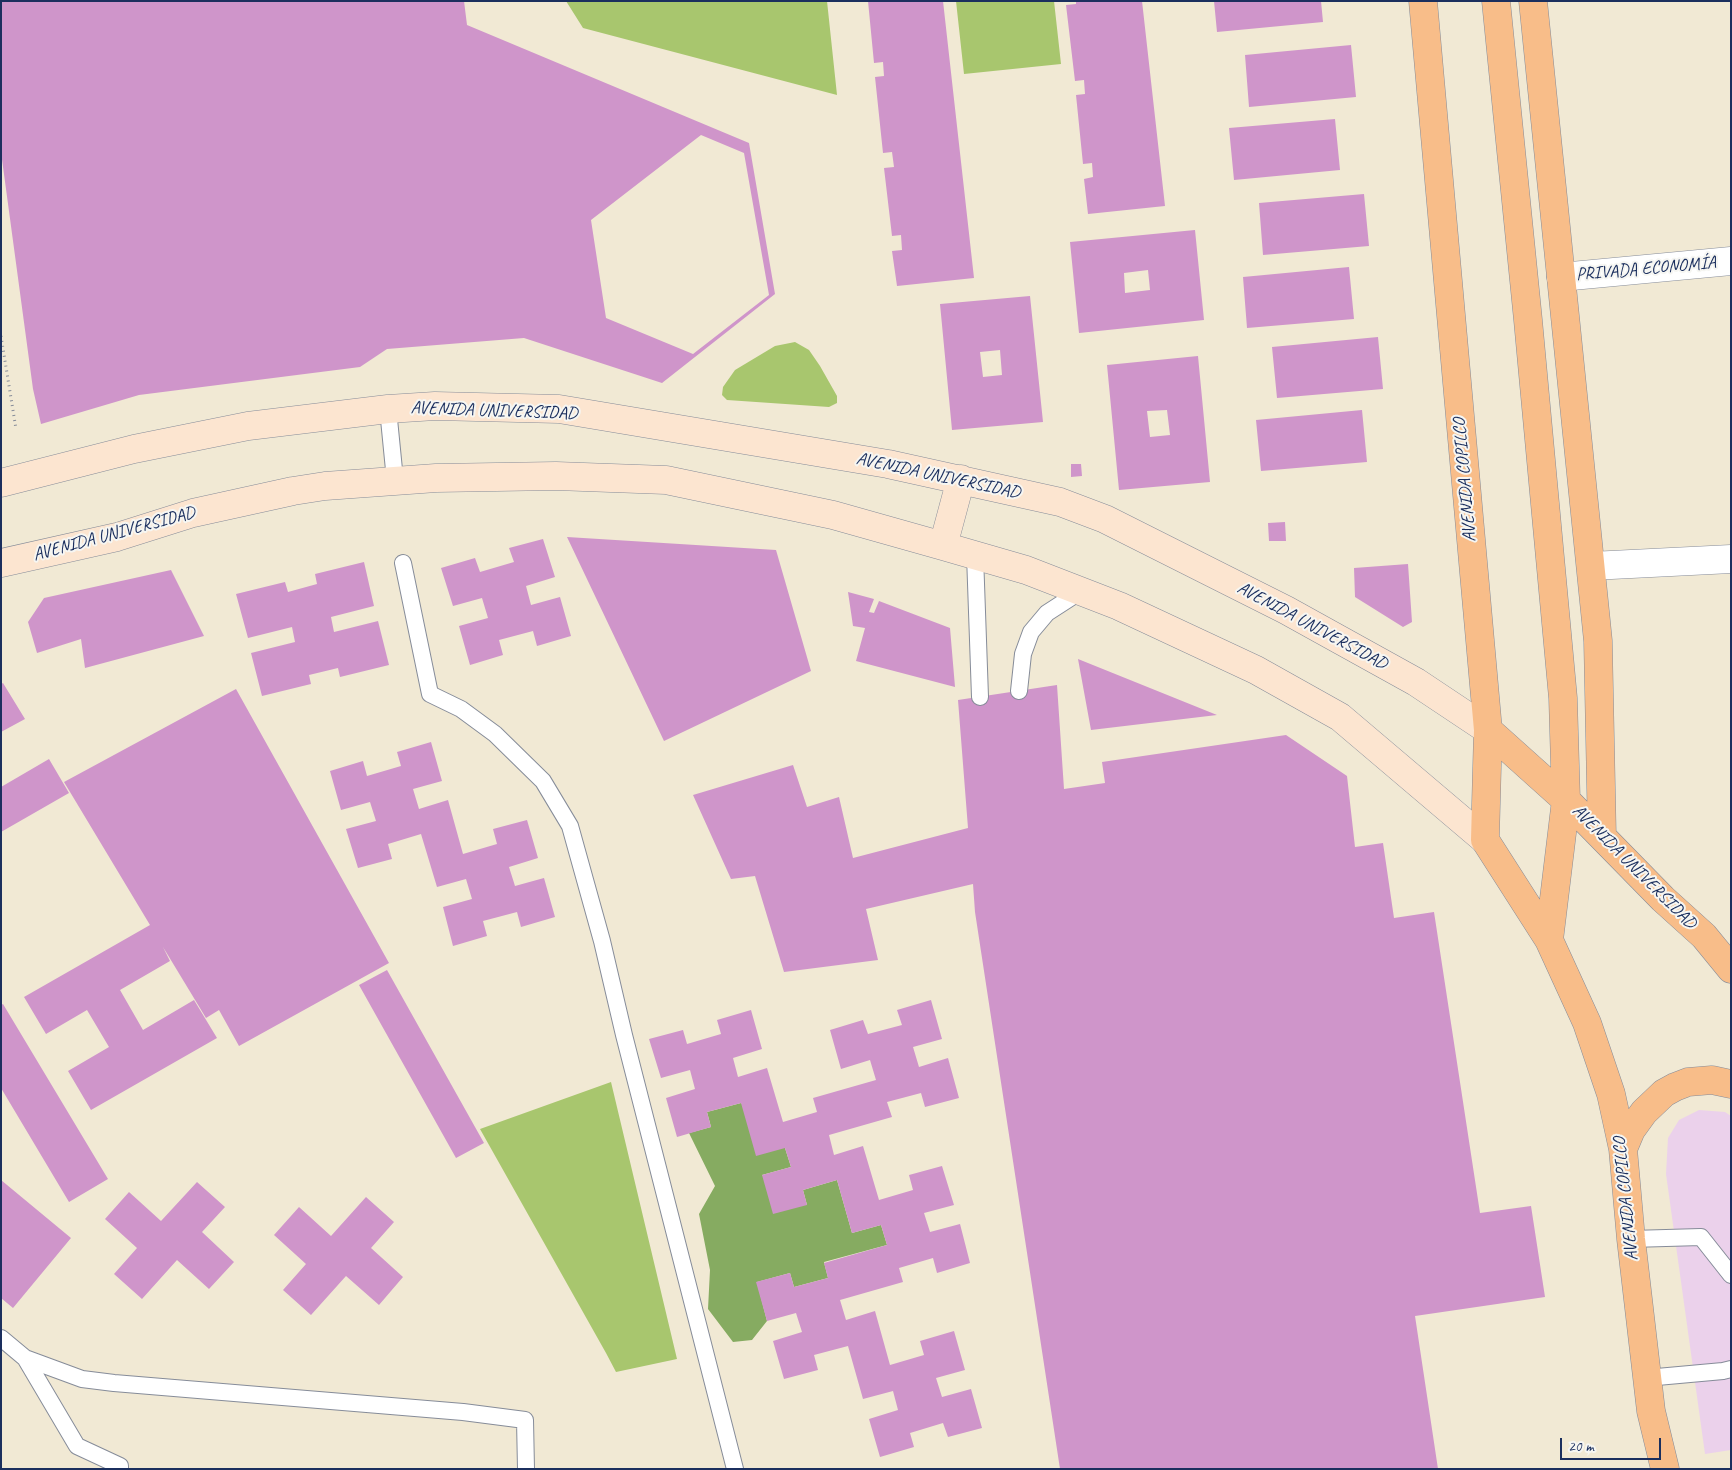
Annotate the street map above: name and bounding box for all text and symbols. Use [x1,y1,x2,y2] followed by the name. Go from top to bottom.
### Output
[1575,252,1717,286] street label: PRIVADA ECONOMÍA
[410,397,578,425] street label: AVENIDA UNIVERSIDAD
[1449,417,1481,543] street label: AVENIDA COPILCO
[854,448,1022,504] street label: AVENIDA UNIVERSIDAD
[31,502,197,566] street label: AVENIDA UNIVERSIDAD
[1233,577,1391,675] street label: AVENIDA UNIVERSIDAD
[1567,800,1701,934] street label: AVENIDA UNIVERSIDAD
[1609,1136,1643,1262] street label: AVENIDA COPILCO
[1562,1428,1663,1460] scale bar
[1568,1437,1594,1456] text: 20 m

